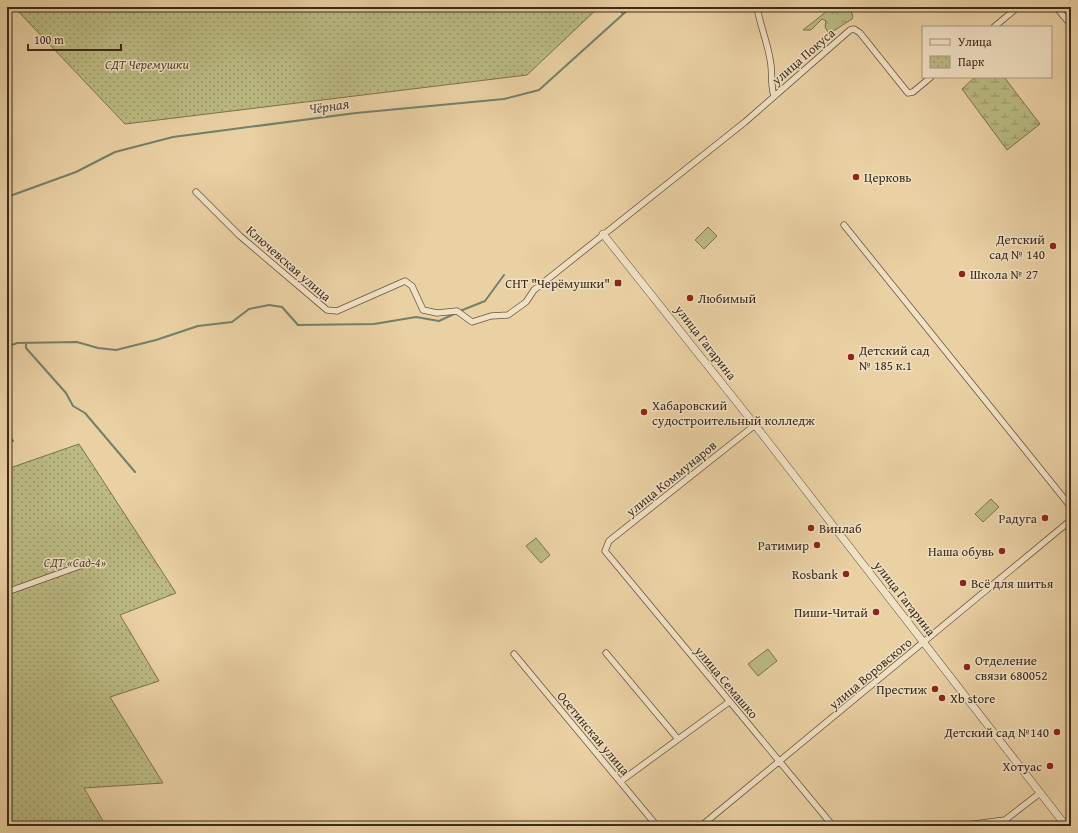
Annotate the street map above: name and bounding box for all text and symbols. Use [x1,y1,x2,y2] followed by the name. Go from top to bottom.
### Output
[767,23,840,90] street label: улица Покуса
[28,26,121,52] scale bar
[922,26,1052,78] legend
[34,31,64,48] text: 100 m
[958,33,992,50] text: Улица
[958,53,985,70] text: Парк
[105,55,190,74] park label: СДТ Черемушки
[308,93,351,119] water label: Чёрная
[864,168,911,187] place label: Церковь
[851,172,861,182] marker: Церковь
[242,221,336,306] street label: Ключевская улица
[989,230,1045,264] place label: Детский сад № 140
[1048,241,1058,251] marker: Детский сад № 140
[970,265,1038,284] place label: Школа № 27
[957,269,967,279] marker: Школа № 27
[505,274,610,293] place label: СНТ "Черёмушки"
[613,278,623,288] marker: СНТ "Черёмушки"
[698,289,756,308] place label: Любимый
[685,293,695,303] marker: Любимый
[670,300,741,384] street label: улица Гагарина
[858,341,930,375] place label: Детский сад № 185 к.1
[846,352,856,362] marker: Детский сад № 185 к.1
[652,396,815,430] place label: Хабаровский судостроительный колледж
[639,407,649,417] marker: Хабаровский судостроительный колледж
[621,436,721,521] street label: улица Коммунаров
[998,509,1038,528] place label: Радуга
[1040,513,1050,523] marker: Радуга
[819,519,862,538] place label: Винлаб
[806,523,816,533] marker: Винлаб
[758,536,809,555] place label: Ратимир
[812,540,822,550] marker: Ратимир
[928,542,994,561] place label: Наша обувь
[997,546,1007,556] marker: Наша обувь
[44,553,106,572] park label: СДТ «Сад-4»
[869,556,940,640] street label: улица Гагарина
[792,565,838,584] place label: Rosbank
[841,569,851,579] marker: Rosbank
[971,574,1054,593] place label: Всё для шитья
[958,578,968,588] marker: Всё для шитья
[794,603,868,622] place label: Пиши-Читай
[871,607,881,617] marker: Пиши-Читай
[824,633,916,714] street label: улица Воровского
[690,641,763,723] street label: улица Семашко
[975,651,1047,685] place label: Отделение связи 680052
[962,662,972,672] marker: Отделение связи 680052
[876,680,927,699] place label: Престиж
[930,684,940,694] marker: Престиж
[553,687,635,780] street label: Осетинская улица
[950,689,995,708] place label: Xb store
[937,693,947,703] marker: Xb store
[943,723,1049,742] place label: Детский сад №140
[1052,727,1062,737] marker: Детский сад №140
[1002,757,1042,776] place label: Хотуас
[1045,761,1055,771] marker: Хотуас

